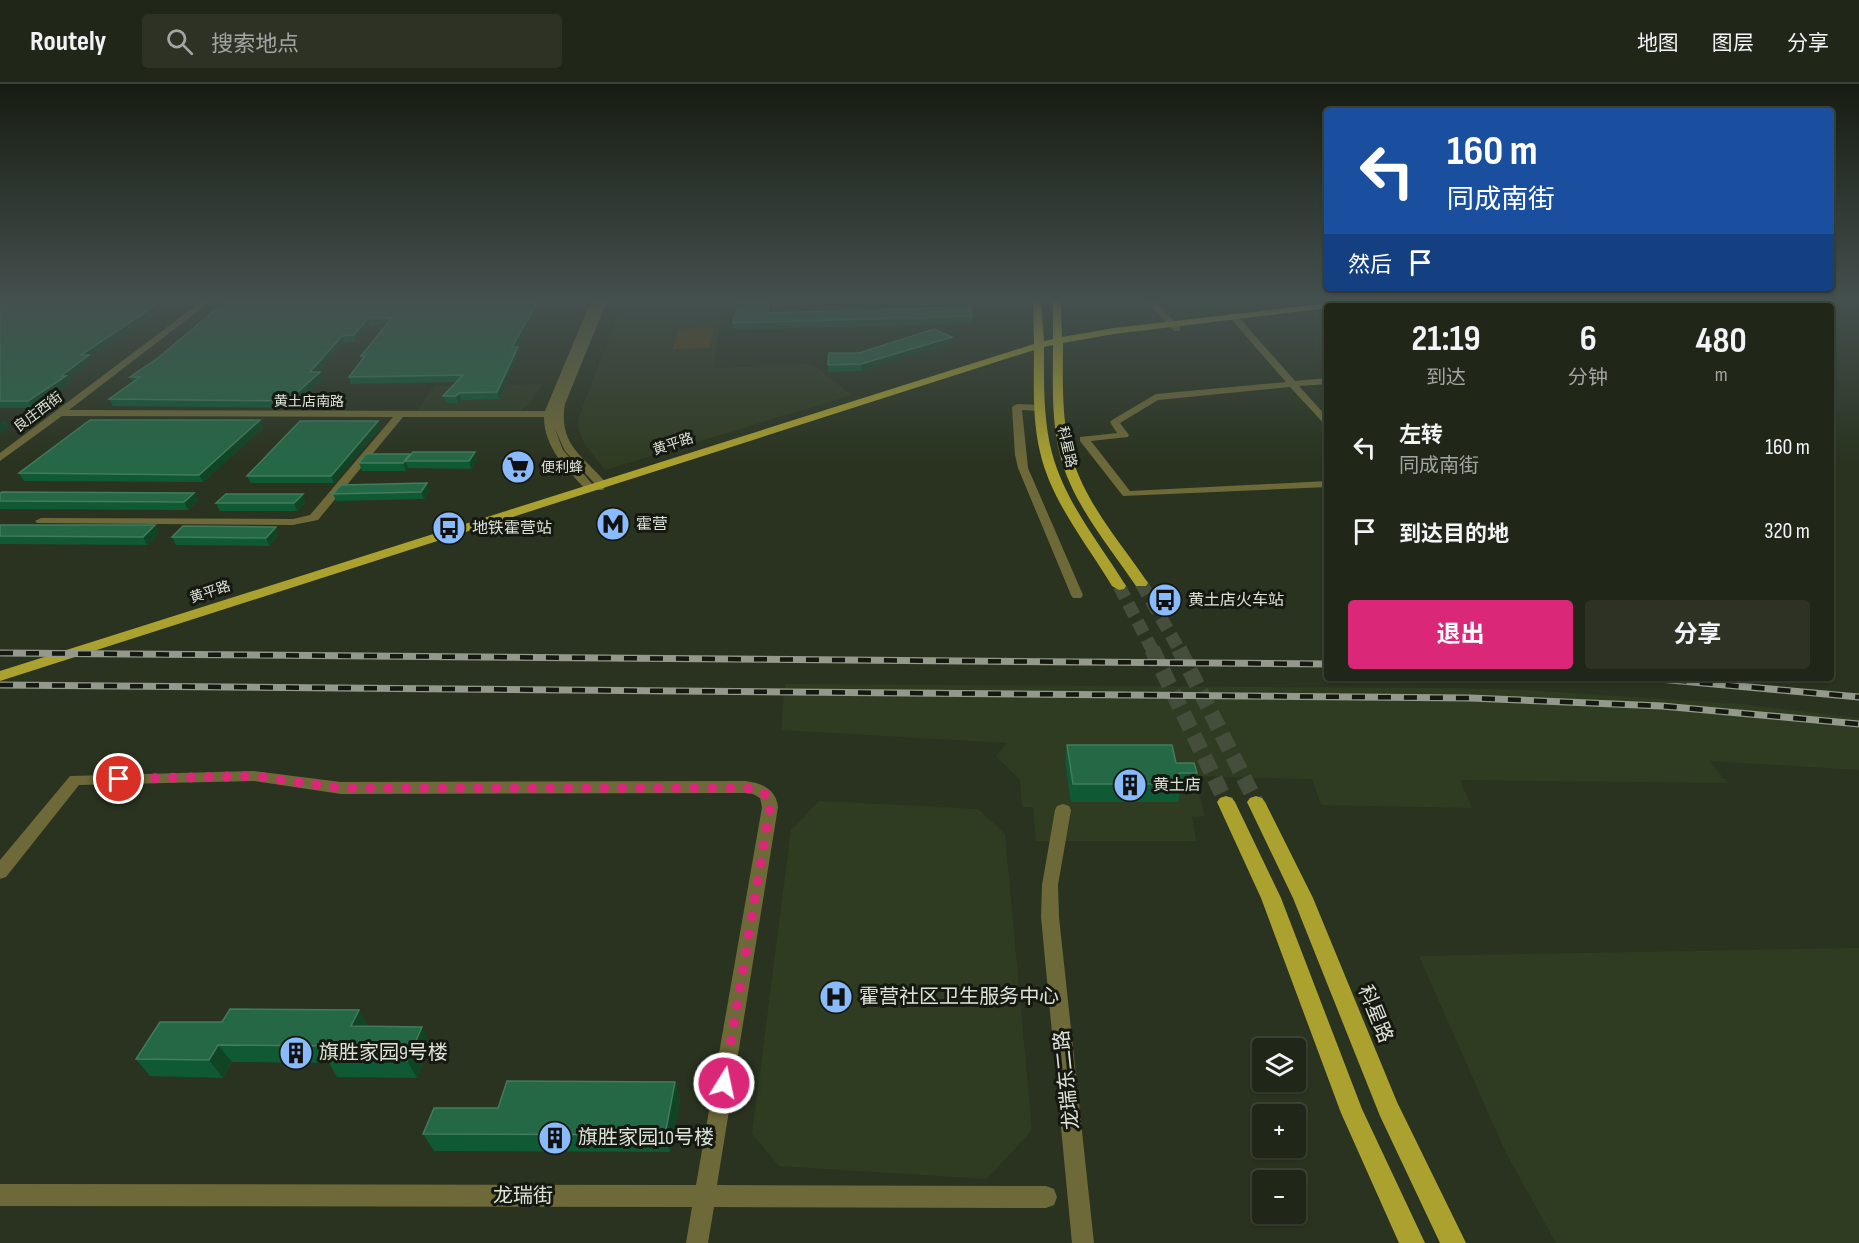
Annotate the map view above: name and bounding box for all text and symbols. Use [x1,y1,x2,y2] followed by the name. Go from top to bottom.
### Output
[142,14,562,68] search box
[30,25,106,58] text: Routely
[163,25,196,58] icon: search
[211,31,299,58] text: 搜索地点
[1637,31,1679,56] text: 地图
[1712,31,1754,56] text: 图层
[1787,31,1829,56] text: 分享
[1447,126,1538,177] text: 160 m
[1348,132,1426,210] icon: left
[1447,184,1555,216] text: 同成南街
[1404,246,1437,279] icon: arrive
[1348,252,1392,279] text: 然后
[1411,318,1481,361] text: 21:19
[1580,318,1597,361] text: 6
[1696,320,1747,363] text: 480
[1715,363,1727,387] text: m
[1426,366,1466,390] text: 到达
[1568,366,1608,390] text: 分钟
[11,388,65,436] street label: 良庄西街
[274,393,344,410] street label: 黄土店南路
[1399,422,1443,449] text: 左转
[1054,425,1080,469] street label: 科星路
[650,429,696,459] street label: 黄平路
[1348,431,1381,464] icon: left
[1765,434,1810,461] text: 160 m
[500,449,536,485] supermarket icon: 便利蜂
[1399,454,1479,478] text: 同成南街
[541,459,583,476] place label: 便利蜂
[595,506,631,542] metro station icon: 霍营
[431,510,467,546] bus stop icon: 地铁霍营站
[636,515,668,534] place label: 霍营
[1348,515,1381,548] icon: arrive
[1764,518,1810,545] text: 320 m
[472,519,552,538] place label: 地铁霍营站
[1399,521,1509,548] text: 到达目的地
[187,577,233,607] street label: 黄平路
[1147,582,1183,618] bus stop icon: 黄土店火车站
[1188,591,1284,610] place label: 黄土店火车站
[1348,600,1573,669] button: 退出
[1585,600,1810,669] button: 分享
[93,753,144,804] pin
[102,762,135,795] icon: arrive
[1112,767,1148,803] building icon: 黄土店
[1153,776,1201,795] place label: 黄土店
[818,979,854,1015] hospital icon: 霍营社区卫生服务中心
[1353,982,1397,1046] street label: 科星路
[859,985,1059,1009] place label: 霍营社区卫生服务中心
[1050,1029,1084,1131] street label: 龙瑞东二路
[278,1035,314,1071] building icon: 旗胜家园9号楼
[1252,1038,1306,1224] map controls
[1252,1038,1306,1092] button: layers
[319,1041,448,1065] place label: 旗胜家园9号楼
[692,1051,756,1115] position arrow
[1252,1104,1306,1158] button: +
[537,1120,573,1156] building icon: 旗胜家园10号楼
[578,1126,714,1150] place label: 旗胜家园10号楼
[1252,1170,1306,1224] button: −
[493,1184,553,1208] street label: 龙瑞街

